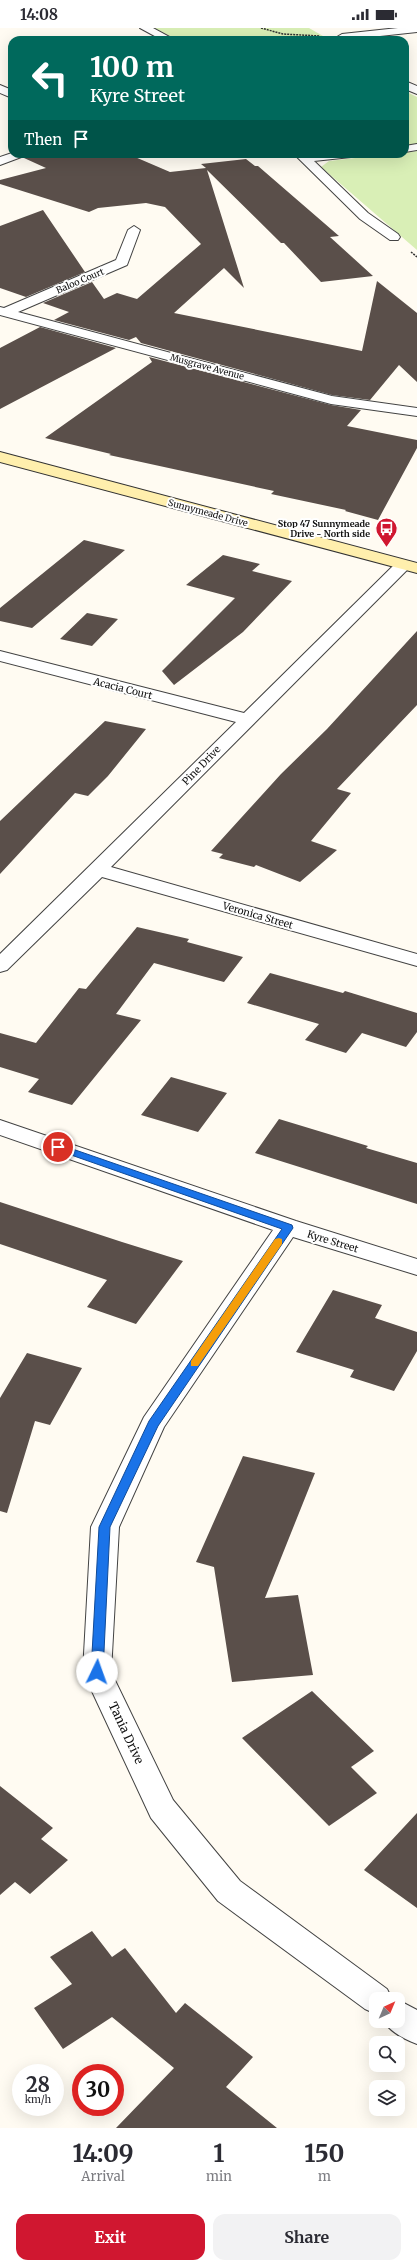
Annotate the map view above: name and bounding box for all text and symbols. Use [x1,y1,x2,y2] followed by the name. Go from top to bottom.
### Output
[20,5,58,24] text: 14:08
[90,49,174,85] text: 100 m
[24,52,76,104] icon: left
[90,84,185,107] text: Kyre Street
[70,128,92,150] icon: arrive
[24,130,62,149] text: Then
[54,265,106,296] street label: Baloo Court
[169,351,246,382] street label: Musgrave Avenue
[167,497,249,529] street label: Sunnymeade Drive
[373,516,399,549] bus stop icon: Stop 47 Sunnymeade Drive - North side
[278,518,370,539] place label: Stop 47 Sunnymeade Drive - North side
[91,675,154,702] street label: Acacia Court
[179,743,223,788] street label: Pine Drive
[220,899,295,932] street label: Veronica Street
[41,1130,75,1164] pin
[47,1136,69,1158] icon: arrive
[306,1228,360,1255] street label: Kyre Street
[76,1651,118,1693] position arrow
[106,1699,147,1766] street label: Tania Drive
[369,1992,405,2028] north arrow
[369,1992,405,2116] map controls
[369,2036,405,2072] button: search
[72,2064,124,2116] speed limit sign: 30
[26,2072,50,2097] text: 28
[369,2080,405,2116] button: layers
[25,2093,51,2106] text: km/h
[73,2138,134,2169] text: 14:09
[213,2138,224,2169] text: 1
[304,2138,344,2169] text: 150
[81,2168,125,2185] text: Arrival
[206,2168,232,2185] text: min
[318,2168,331,2185] text: m
[16,2214,205,2260] button: Exit
[213,2214,401,2260] button: Share

